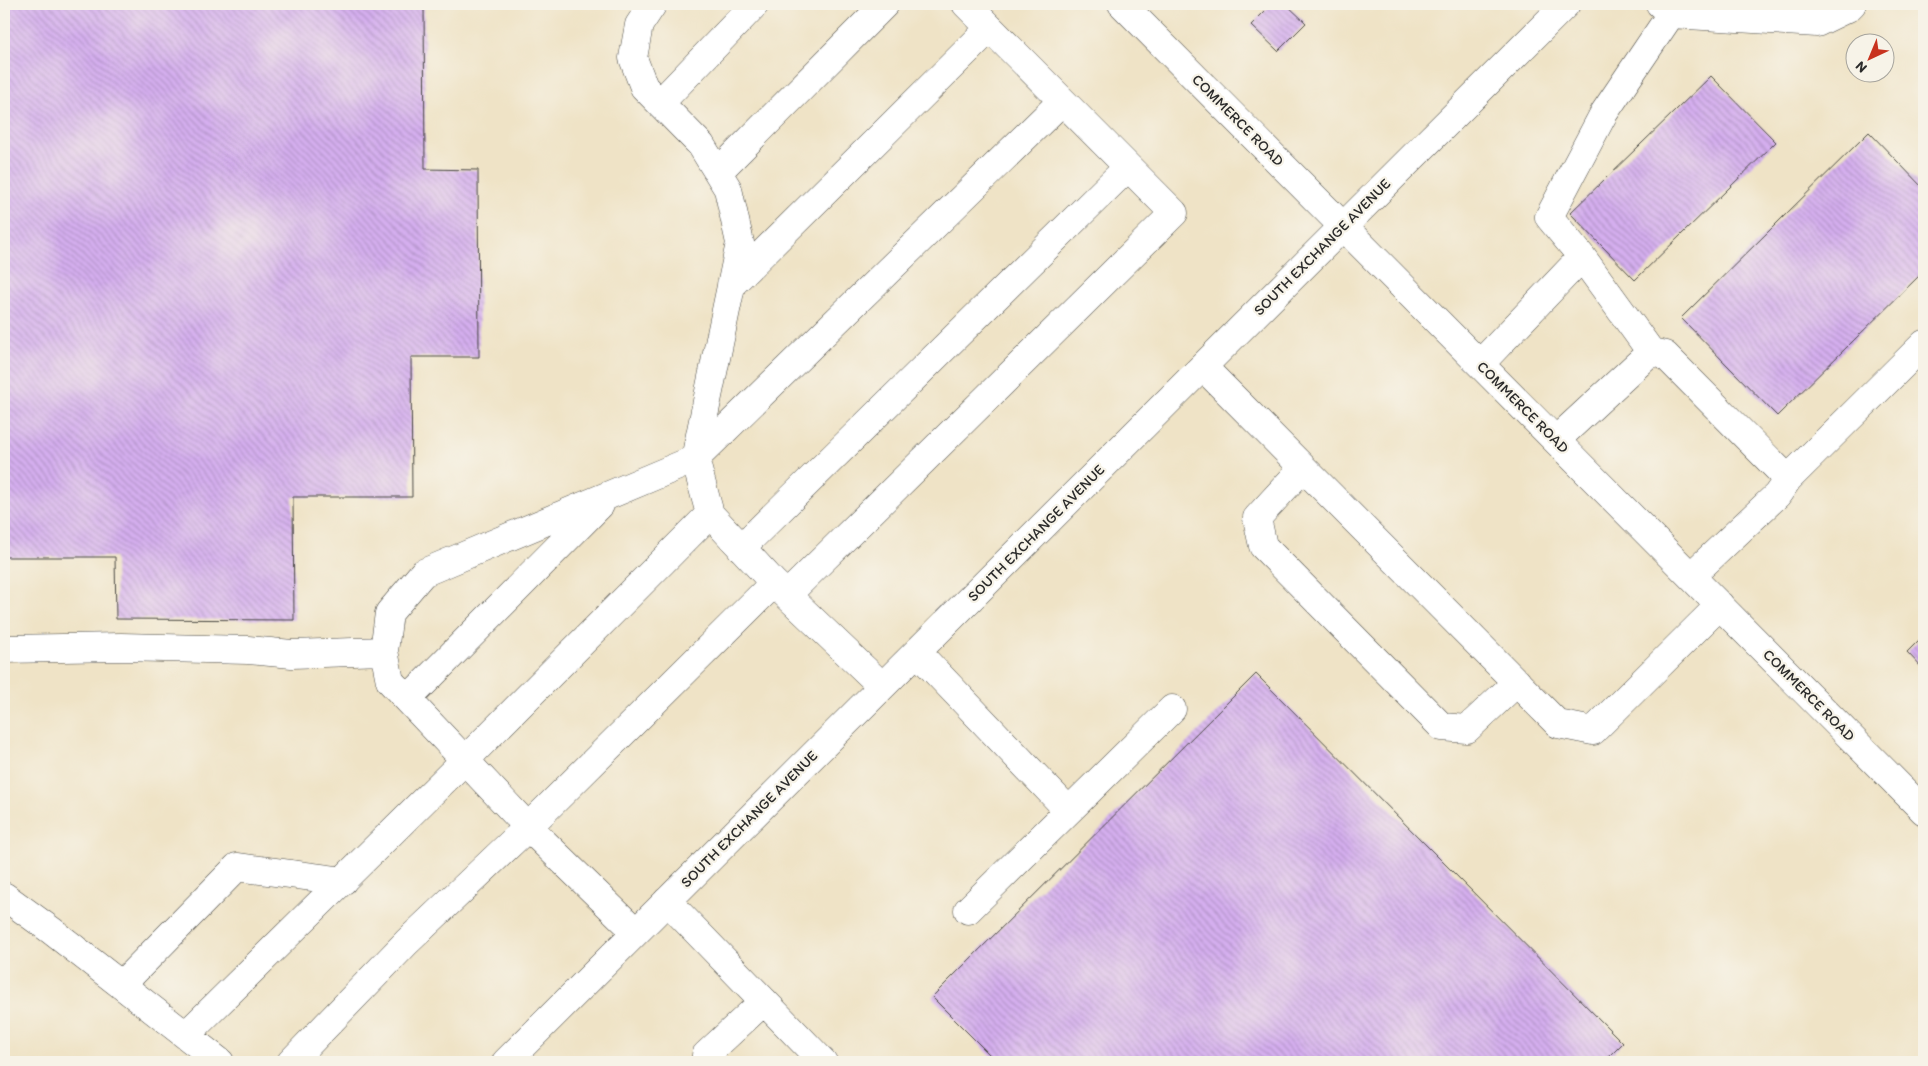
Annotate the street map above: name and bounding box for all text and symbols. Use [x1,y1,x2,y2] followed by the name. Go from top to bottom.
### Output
[1846,32,1896,82] north arrow
[1852,58,1871,76] text: N
[1188,70,1288,170] street label: COMMERCE ROAD
[1250,175,1394,319] street label: SOUTH EXCHANGE AVENUE
[1473,357,1573,457] street label: COMMERCE ROAD
[964,461,1108,605] street label: SOUTH EXCHANGE AVENUE
[1759,645,1859,745] street label: COMMERCE ROAD
[677,747,821,891] street label: SOUTH EXCHANGE AVENUE

